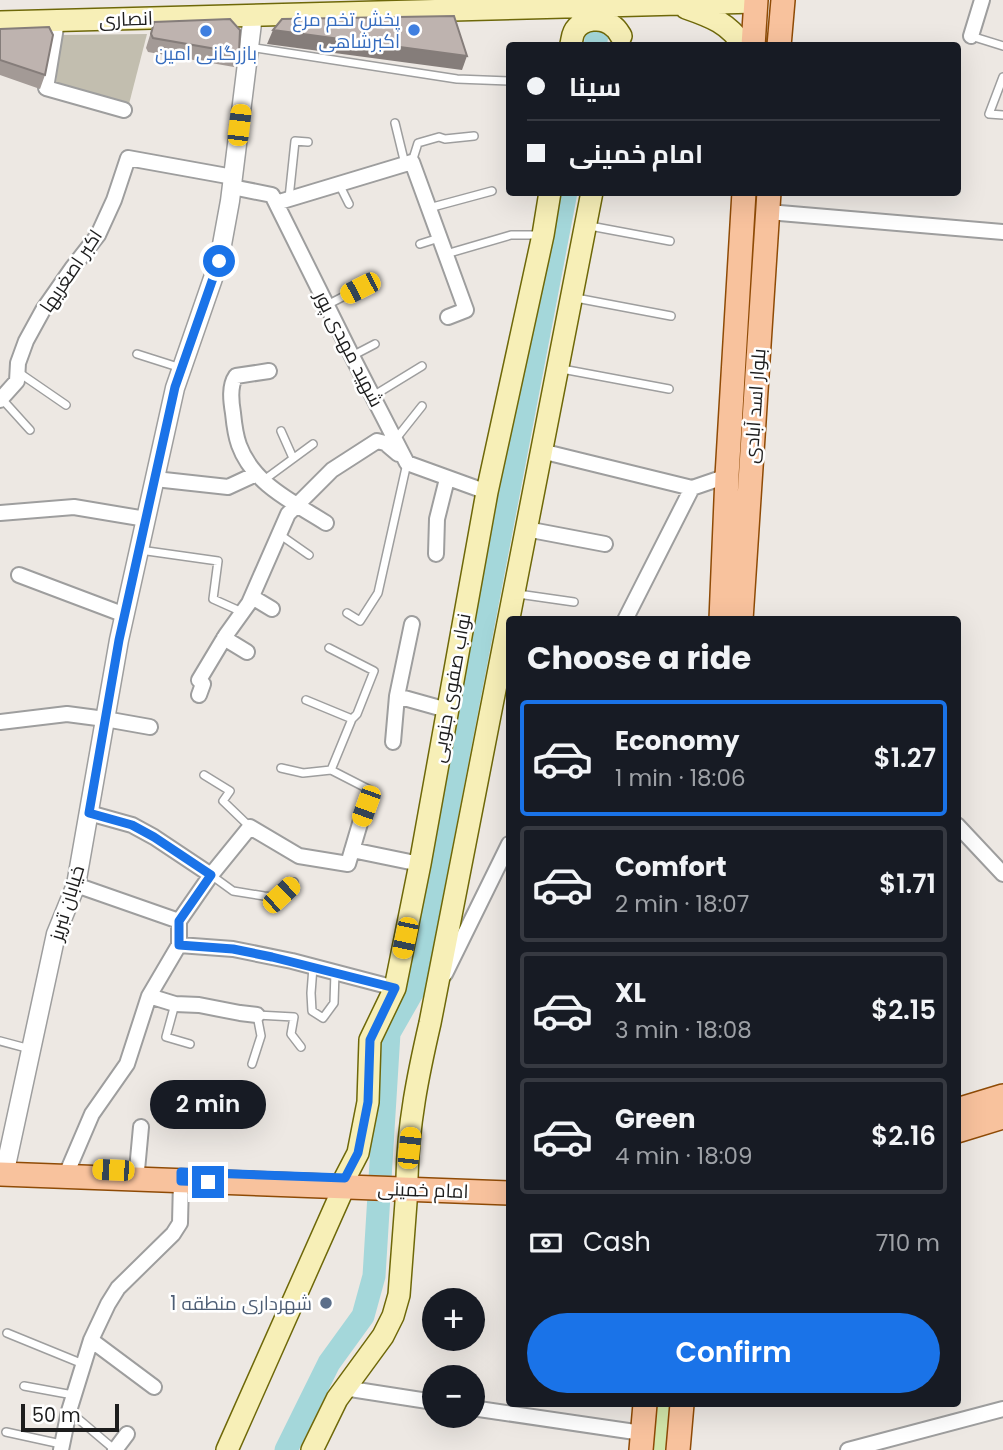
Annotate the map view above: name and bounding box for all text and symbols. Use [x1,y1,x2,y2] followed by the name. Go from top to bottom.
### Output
[99,5,153,33] street label: انصاری
[292,6,400,55] place label: پخش تخم مرغ اکبرشاهی
[406,22,422,38] marker: پخش تخم مرغ اکبرشاهی
[198,23,214,39] marker: بازرگانی امین
[155,40,257,67] place label: بازرگانی امین
[569,69,621,105] text: سینا
[227,103,252,147] car
[569,136,703,172] text: امام خمینی
[33,224,109,318] street label: اکبر اصغریها
[203,245,235,277] route start
[337,269,384,307] car
[308,285,390,412] street label: شهید مهدی پور
[738,348,772,464] street label: بلوار اسد آبادی
[425,611,477,765] street label: نواب صفوی جنوبی
[527,635,751,680] text: Choose a ride
[615,723,739,759] text: Economy
[531,727,594,790] icon: car
[874,740,936,776] text: $1.27
[615,762,746,794] text: 1 min · 18:06
[349,783,384,829] car
[615,849,727,885] text: Comfort
[531,853,594,916] icon: car
[43,862,91,945] street label: خیابان تبریز
[879,866,936,902] text: $1.71
[259,873,304,917] car
[615,888,749,920] text: 2 min · 18:07
[391,915,420,961] car
[615,975,646,1011] text: XL
[531,979,594,1042] icon: car
[871,992,936,1028] text: $2.15
[615,1014,752,1046] text: 3 min · 18:08
[150,1080,266,1130] callout: 2 min
[176,1088,240,1120] text: 2 min
[615,1101,696,1137] text: Green
[531,1105,594,1168] icon: car
[871,1118,936,1154] text: $2.16
[397,1126,422,1170] car
[615,1140,753,1172] text: 4 min · 18:09
[92,1159,135,1181] car
[192,1166,224,1198] route end
[377,1175,469,1205] street label: امام خمینی
[527,1224,565,1262] icon: cash
[583,1224,651,1260] text: Cash
[876,1227,940,1259] text: 710 m
[422,1288,485,1428] map controls
[422,1288,485,1351] button: +
[170,1290,312,1317] place label: شهرداری منطقه 1
[318,1295,334,1311] marker: شهرداری منطقه 1
[527,1313,940,1393] button: Confirm
[422,1365,485,1428] button: −
[21,1401,119,1433] scale bar
[32,1402,81,1429] text: 50 m

